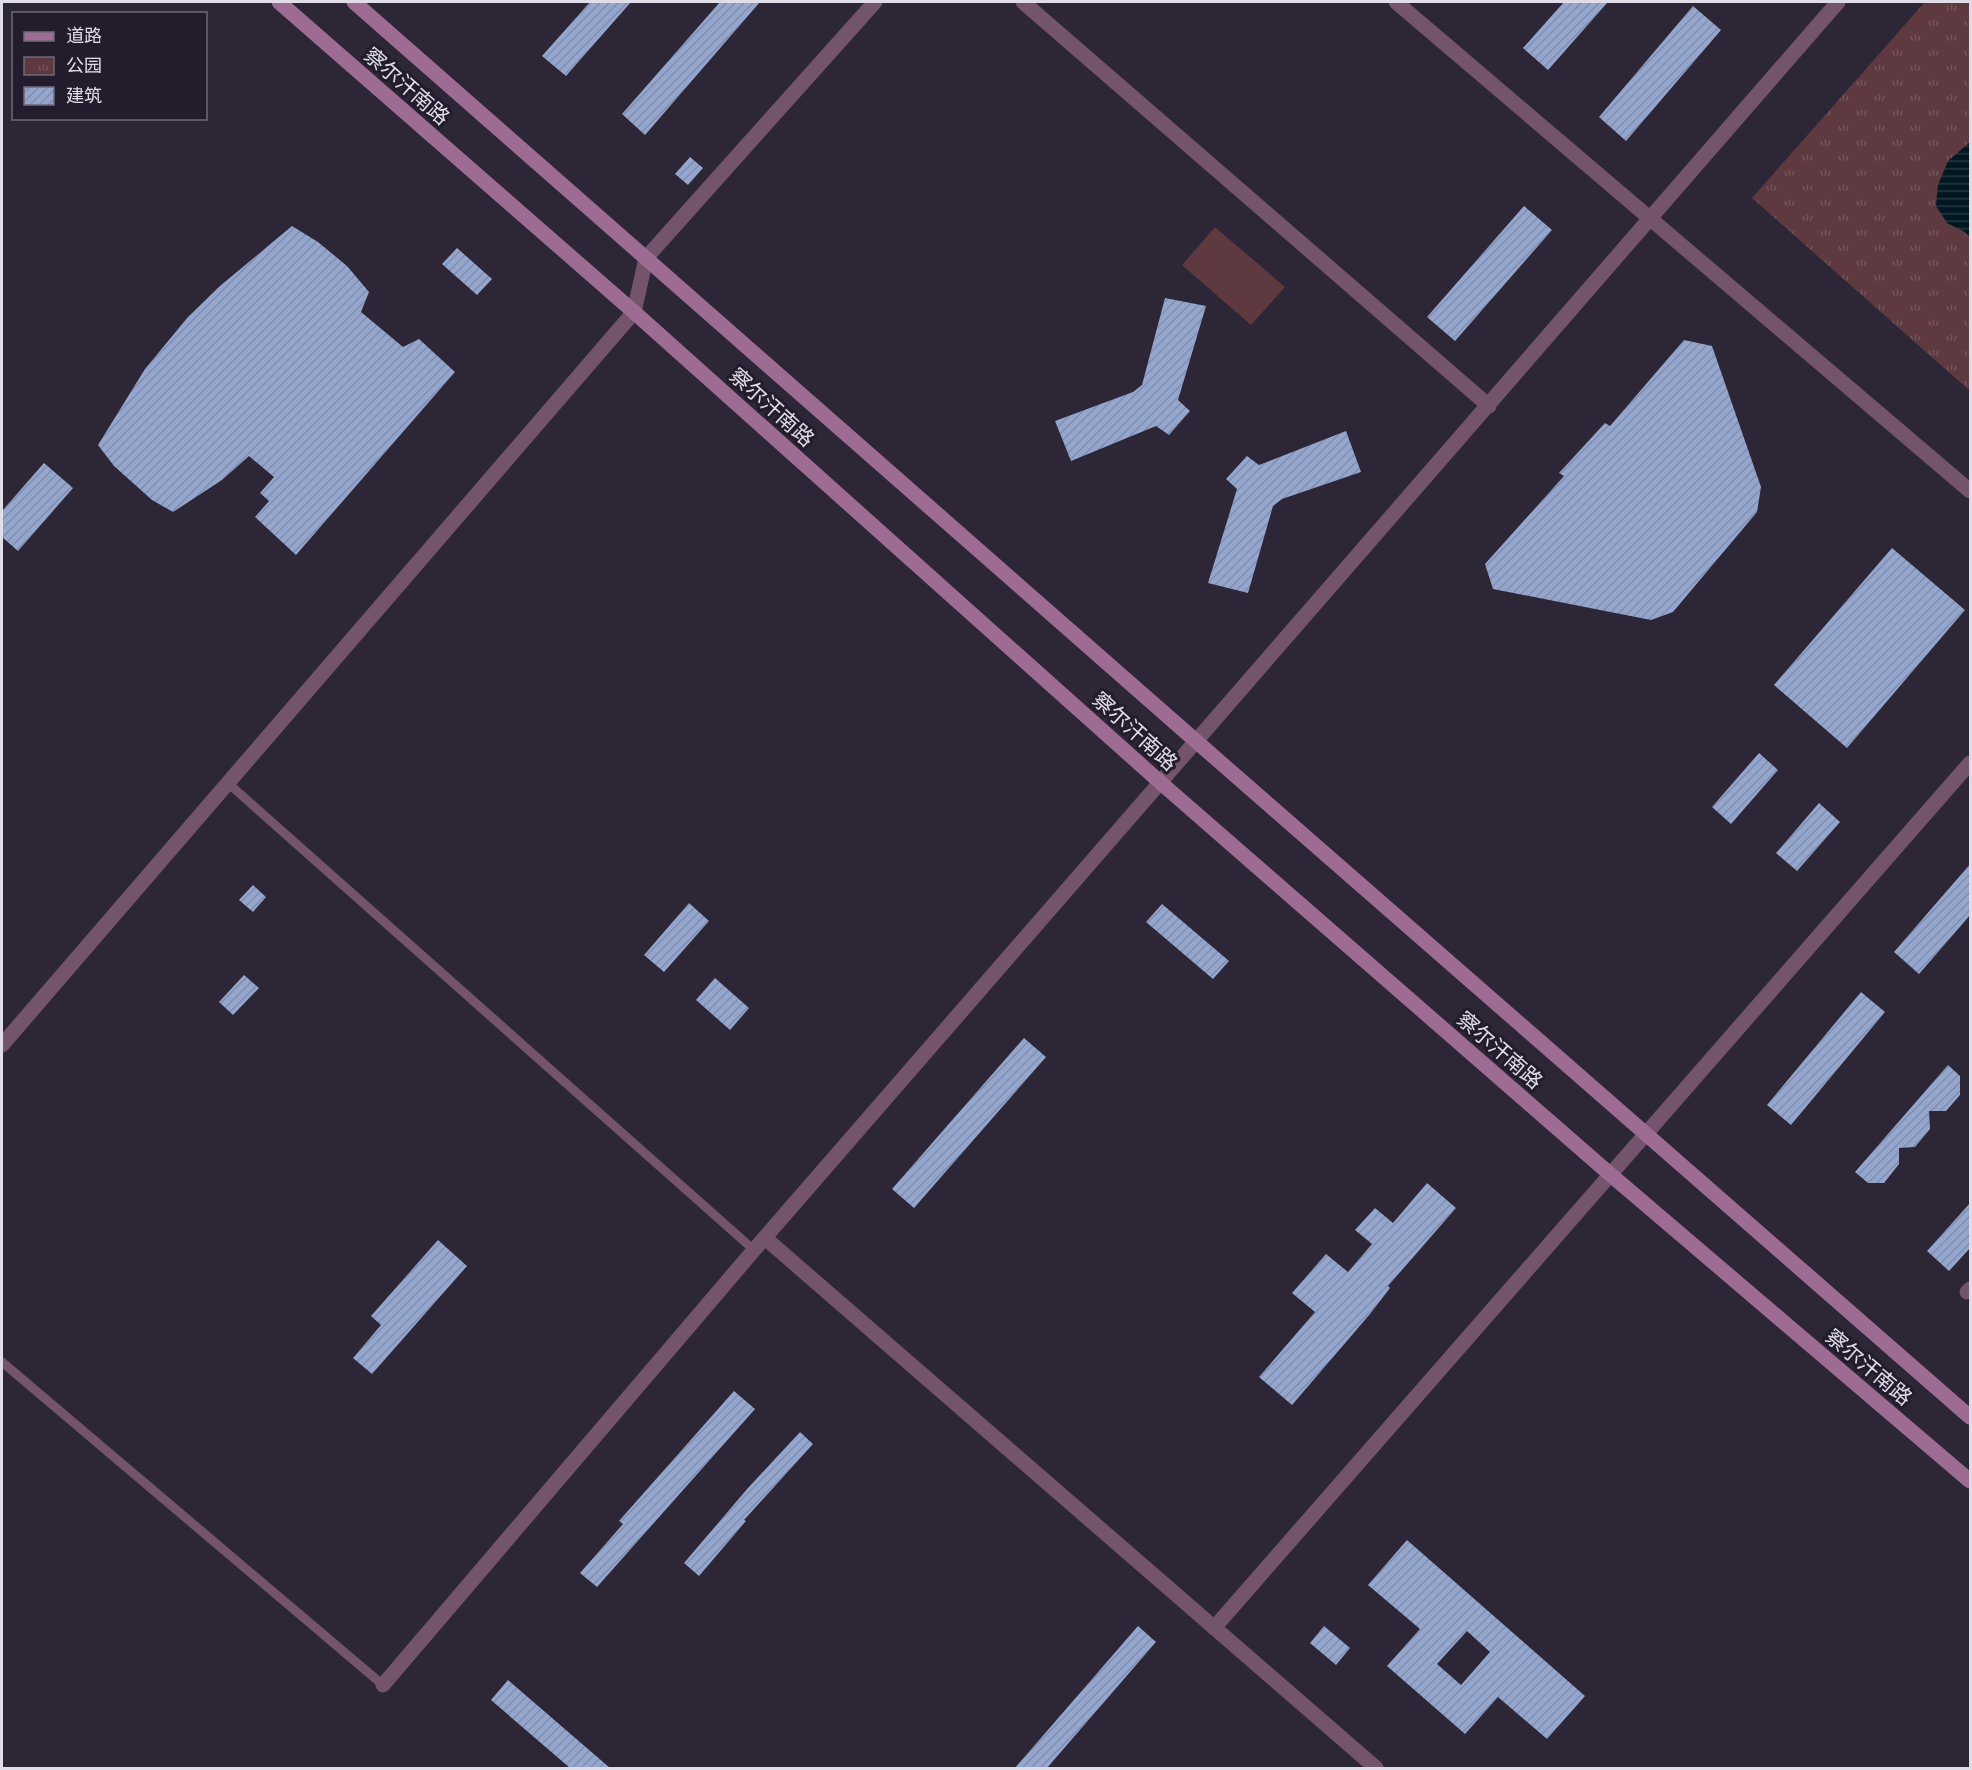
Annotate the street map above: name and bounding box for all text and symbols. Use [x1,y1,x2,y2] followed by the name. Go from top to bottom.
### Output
[12,12,207,120] legend
[66,25,102,47] text: 道路
[359,42,455,130] street label: 察尔汗南路
[66,55,102,77] text: 公园
[66,85,102,107] text: 建筑
[725,363,819,451] street label: 察尔汗南路
[1088,687,1182,775] street label: 察尔汗南路
[1452,1006,1548,1094] street label: 察尔汗南路
[1821,1324,1917,1410] street label: 察尔汗南路

